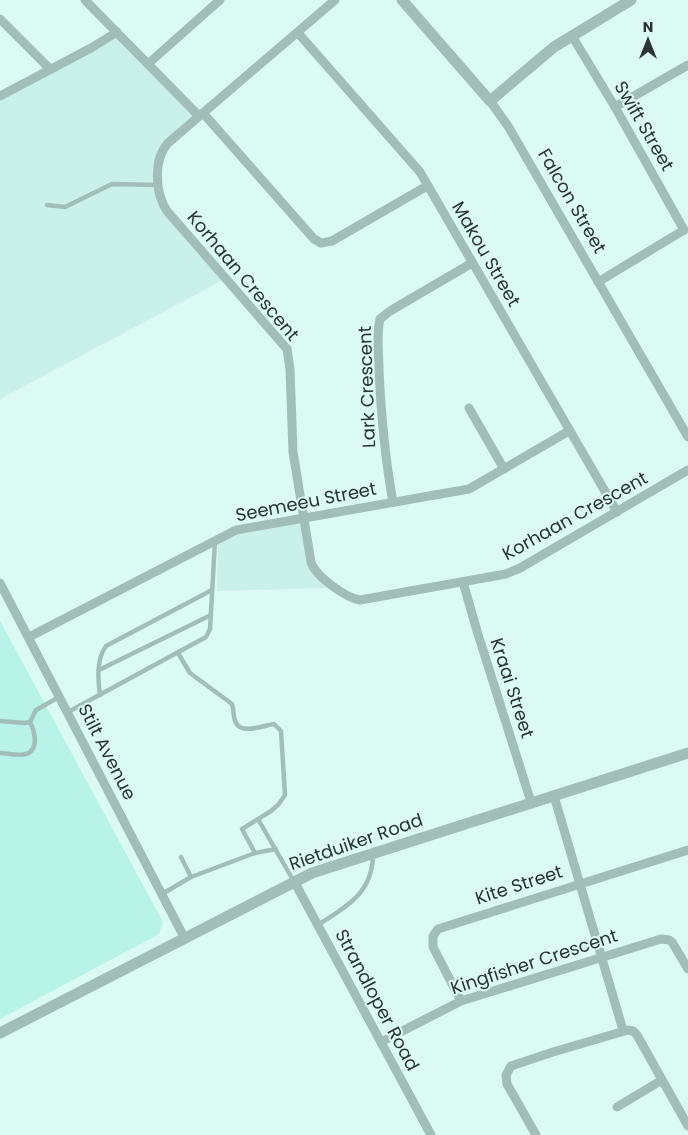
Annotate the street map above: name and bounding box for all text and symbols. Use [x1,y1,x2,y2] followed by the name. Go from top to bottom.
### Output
[623,15,673,65] north arrow
[643,17,653,37] text: N
[609,76,680,175] street label: Swift Street
[532,144,613,258] street label: Falcon Street
[446,197,527,311] street label: Makou Street
[182,205,305,346] street label: Korhaan Crescent
[352,326,381,448] street label: Lark Crescent
[498,465,652,566] street label: Korhaan Crescent
[233,476,378,527] street label: Seemeeu Street
[485,635,540,741] street label: Kraai Street
[72,699,142,804] street label: Stilt Avenue
[286,807,426,876] street label: Rietduiker Road
[472,859,566,910] street label: Kite Street
[447,923,621,1000] street label: Kingfisher Crescent
[329,924,425,1075] street label: Strandloper Road

